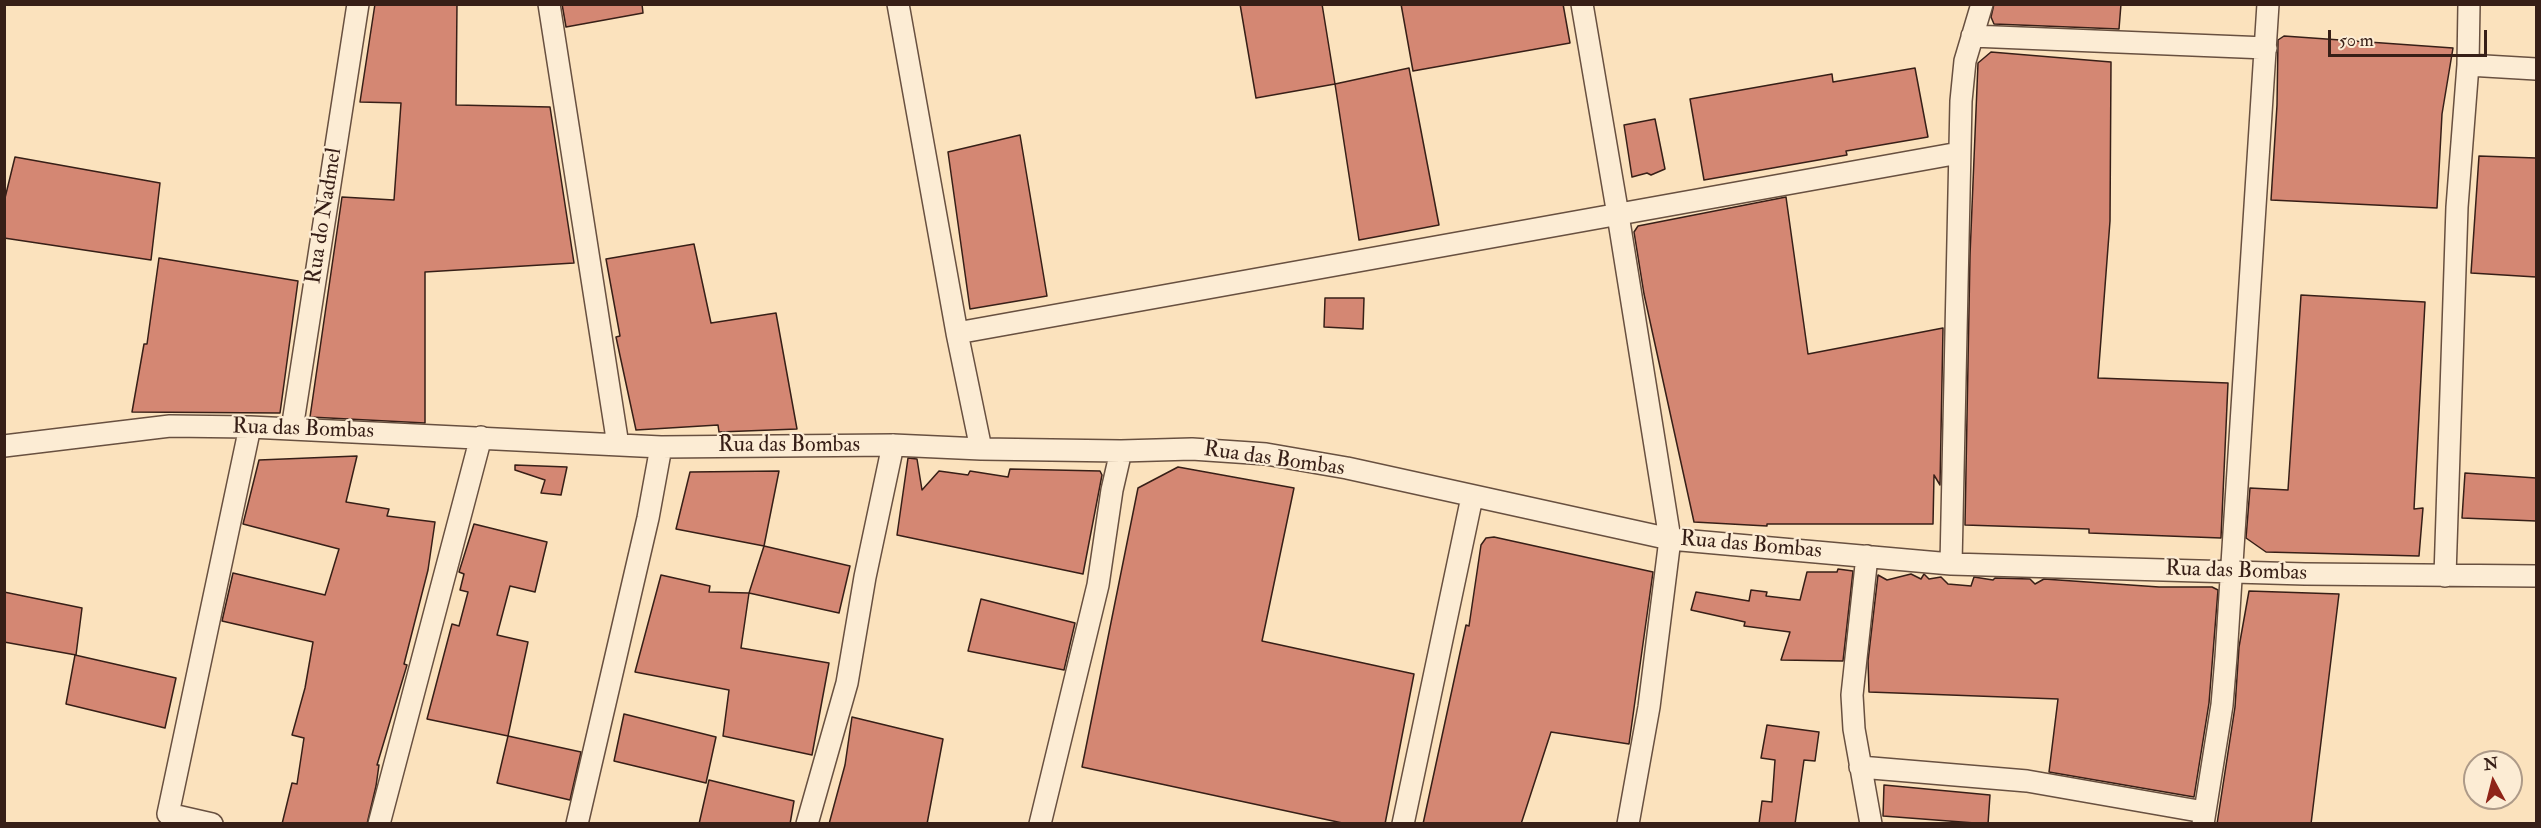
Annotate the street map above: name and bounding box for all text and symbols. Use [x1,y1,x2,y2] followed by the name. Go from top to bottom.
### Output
[2331,18,2490,56] scale bar
[2339,29,2374,52] text: 50 m
[301,146,349,286] street label: Rua do Nadmel
[232,414,374,446] street label: Rua das Bombas
[718,433,860,459] street label: Rua das Bombas
[1202,437,1346,483] street label: Rua das Bombas
[1679,527,1823,565] street label: Rua das Bombas
[2165,556,2307,588] street label: Rua das Bombas
[2463,750,2523,810] north arrow
[2483,753,2499,775] text: N

